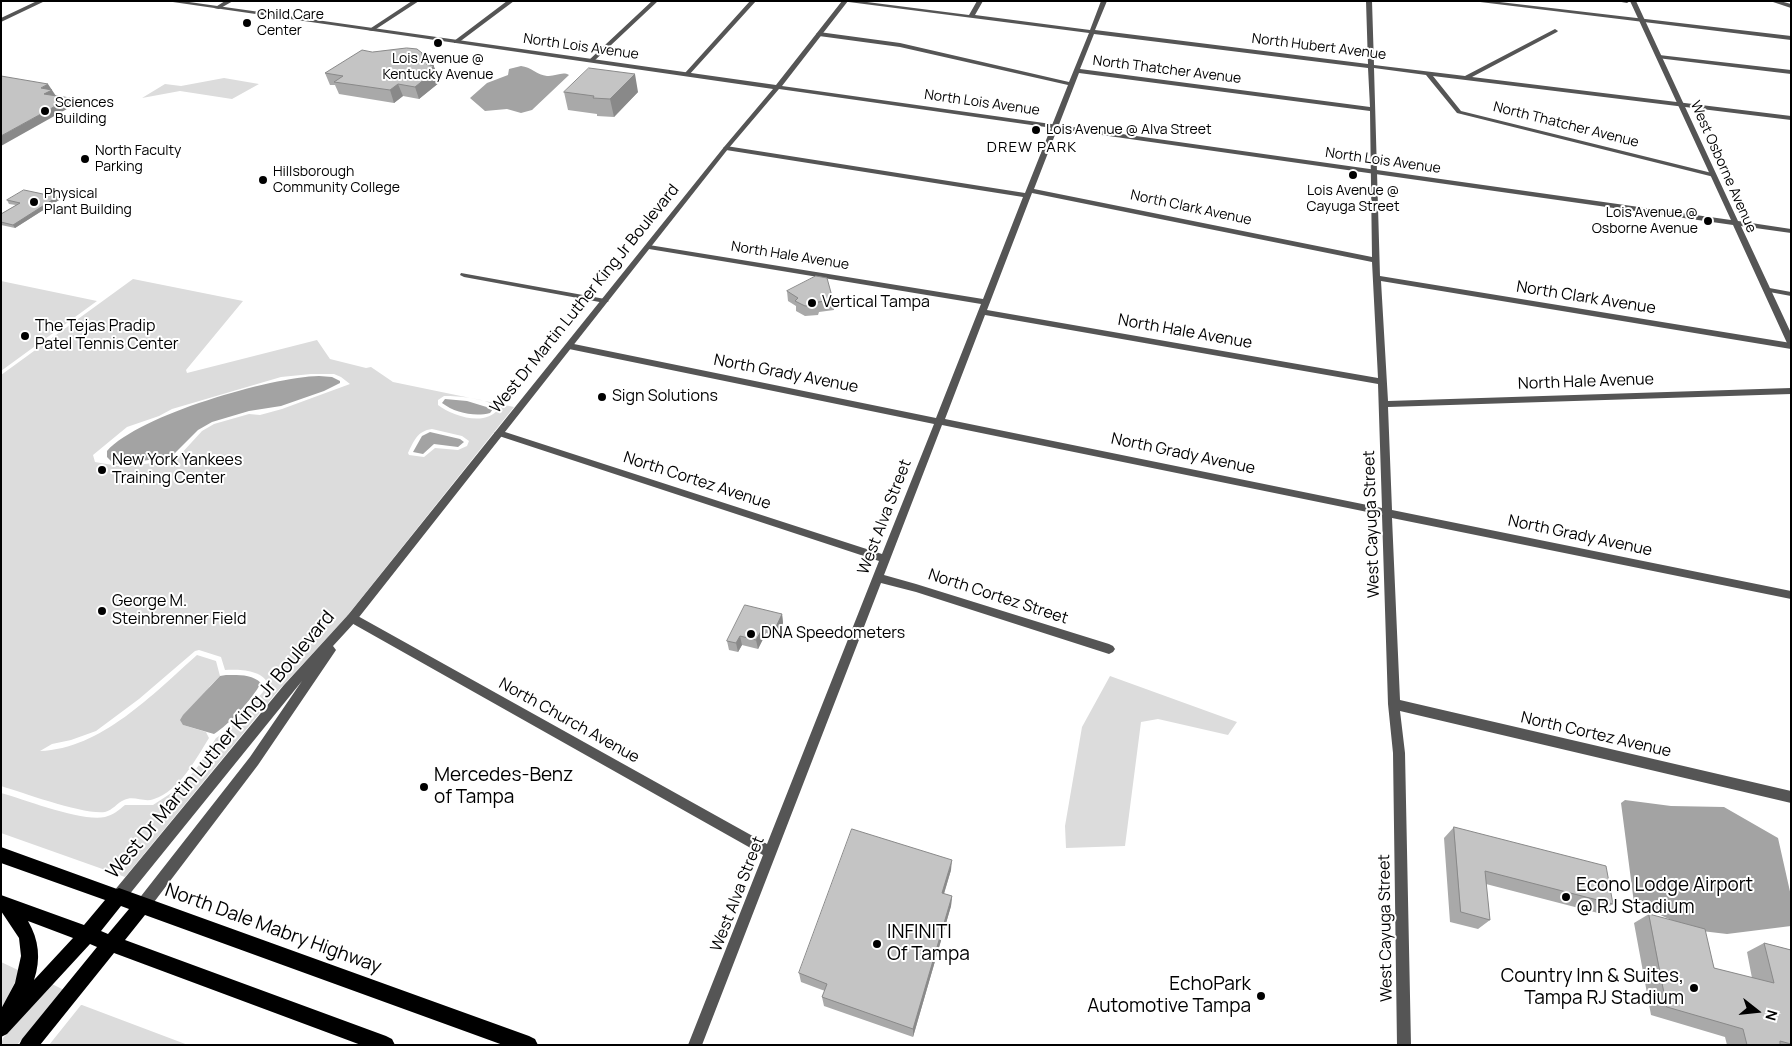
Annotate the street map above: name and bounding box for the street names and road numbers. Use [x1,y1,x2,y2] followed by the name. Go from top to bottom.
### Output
[1251,30,1387,64] street label: North Hubert Avenue
[522,31,640,63] street label: North Lois Avenue
[1092,53,1242,87] street label: North Thatcher Avenue
[923,87,1041,119] street label: North Lois Avenue
[1491,99,1641,151] street label: North Thatcher Avenue
[1686,99,1760,235] street label: West Osborne Avenue
[1324,145,1442,177] street label: North Lois Avenue
[487,181,683,417] street label: West Dr Martin Luther King Jr Boulevard
[1129,187,1253,229] street label: North Clark Avenue
[730,238,850,274] street label: North Hale Avenue
[1515,277,1657,319] street label: North Clark Avenue
[1116,311,1254,353] street label: North Hale Avenue
[712,351,860,397] street label: North Grady Avenue
[1518,370,1654,394] street label: North Hale Avenue
[1109,429,1257,479] street label: North Grady Avenue
[621,448,773,514] street label: North Cortez Avenue
[1360,450,1384,598] street label: West Cayuga Street
[854,457,916,577] street label: West Alva Street
[1506,511,1654,561] street label: North Grady Avenue
[926,565,1070,629] street label: North Cortez Street
[102,606,340,884] street label: West Dr Martin Luther King Jr Boulevard
[495,674,643,768] street label: North Church Avenue
[1519,708,1673,762] street label: North Cortez Avenue
[707,834,769,954] street label: West Alva Street
[1375,854,1397,1002] street label: West Cayuga Street
[162,879,384,979] street label: North Dale Mabry Highway

